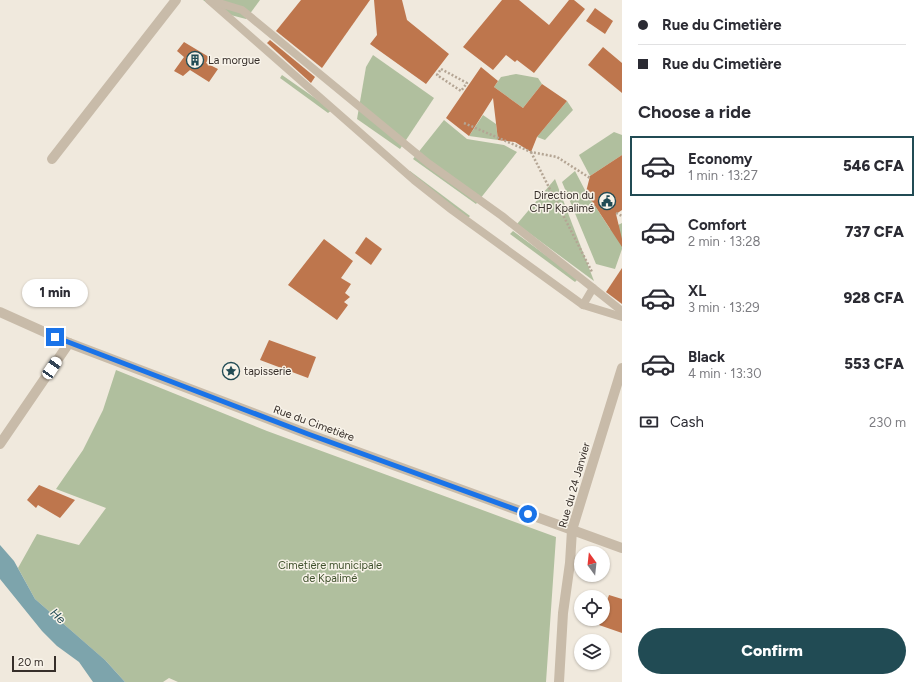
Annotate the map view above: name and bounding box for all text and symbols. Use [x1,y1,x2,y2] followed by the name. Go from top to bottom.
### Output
[662,16,782,34] text: Rue du Cimetière
[185,50,205,70] building icon: La morgue
[208,54,260,67] place label: La morgue
[662,55,782,73] text: Rue du Cimetière
[638,101,751,123] text: Choose a ride
[640,148,676,184] icon: car
[688,150,753,168] text: Economy
[843,157,904,175] text: 546 CFA
[688,168,758,183] text: 1 min · 13:27
[530,189,594,215] place label: Direction du CHP Kpalimé
[597,191,617,211] public building icon: Direction du CHP Kpalimé
[640,214,676,250] icon: car
[688,216,747,234] text: Comfort
[845,223,904,241] text: 737 CFA
[688,234,761,249] text: 2 min · 13:28
[22,279,88,307] callout: 1 min
[640,280,676,316] icon: car
[688,282,706,300] text: XL
[39,285,71,300] text: 1 min
[843,289,904,307] text: 928 CFA
[688,300,760,315] text: 3 min · 13:29
[46,328,64,346] route end
[640,346,676,382] icon: car
[688,348,725,366] text: Black
[40,355,64,381] car
[844,355,904,373] text: 553 CFA
[221,361,241,381] place icon: tapisserie
[244,365,291,378] place label: tapisserie
[688,366,761,381] text: 4 min · 13:30
[272,403,356,444] street label: Rue du Cimetière
[638,411,660,433] icon: cash
[670,413,704,431] text: Cash
[869,415,906,430] text: 230 m
[556,441,593,529] street label: Rue du 24 Janvier
[519,505,537,523] route start
[574,546,610,582] north arrow
[574,546,610,670] map controls
[278,559,382,585] park label: Cimetière municipale de Kpalimé
[574,590,610,626] button: locate
[48,606,69,627] water label: He
[638,628,906,674] button: Confirm
[574,634,610,670] button: layers
[12,654,56,673] scale bar
[18,656,43,669] text: 20 m

